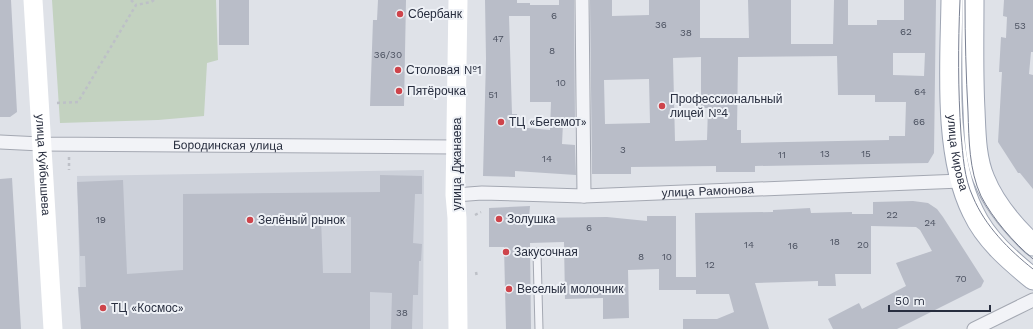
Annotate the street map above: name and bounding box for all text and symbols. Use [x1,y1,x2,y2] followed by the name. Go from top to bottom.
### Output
[408,7,463,21] place label: Сбербанк
[395,9,405,19] marker: Сбербанк
[551,10,557,21] house number: 6
[655,19,667,30] house number: 36
[1014,20,1026,31] house number: 53
[900,26,912,37] house number: 62
[680,27,692,38] house number: 38
[492,33,504,44] house number: 47
[549,45,555,56] house number: 8
[374,49,402,60] house number: 36/30
[406,63,482,77] place label: Столовая №1
[393,65,403,75] marker: Столовая №1
[556,77,566,88] house number: 10
[407,84,466,98] place label: Пятёрочка
[394,86,404,96] marker: Пятёрочка
[914,86,926,97] house number: 64
[488,89,498,100] house number: 51
[670,92,782,120] place label: Профессиональный лицей №4
[657,101,667,111] marker: Профессиональный лицей №4
[33,114,53,216] street label: улица Куйбышева
[945,114,971,193] street label: улица Кирова
[509,115,587,129] place label: ТЦ «Бегемот»
[913,116,925,127] house number: 66
[450,117,464,210] street label: улица Джанаева
[496,117,506,127] marker: ТЦ «Бегемот»
[173,138,283,153] street label: Бородинская улица
[620,144,626,155] house number: 3
[820,148,830,159] house number: 13
[861,148,871,159] house number: 15
[778,149,786,160] house number: 11
[542,153,552,164] house number: 14
[661,182,755,200] street label: улица Рамонова
[886,209,898,220] house number: 22
[507,212,556,226] place label: Золушка
[258,213,346,227] place label: Зелёный рынок
[96,214,106,225] house number: 19
[494,214,504,224] marker: Золушка
[245,215,255,225] marker: Зелёный рынок
[924,217,936,228] house number: 24
[586,222,592,233] house number: 6
[830,236,840,247] house number: 18
[744,239,754,250] house number: 14
[857,239,869,250] house number: 20
[788,240,798,251] house number: 16
[514,245,578,259] place label: Закусочная
[501,247,511,257] marker: Закусочная
[638,251,644,262] house number: 8
[662,251,672,262] house number: 10
[705,259,715,270] house number: 12
[955,273,967,284] house number: 70
[517,282,624,296] place label: Веселый молочник
[504,284,514,294] marker: Веселый молочник
[889,287,990,313] scale bar
[895,294,925,308] text: 50 m
[111,301,184,315] place label: ТЦ «Космос»
[98,303,108,313] marker: ТЦ «Космос»
[396,307,408,318] house number: 38

